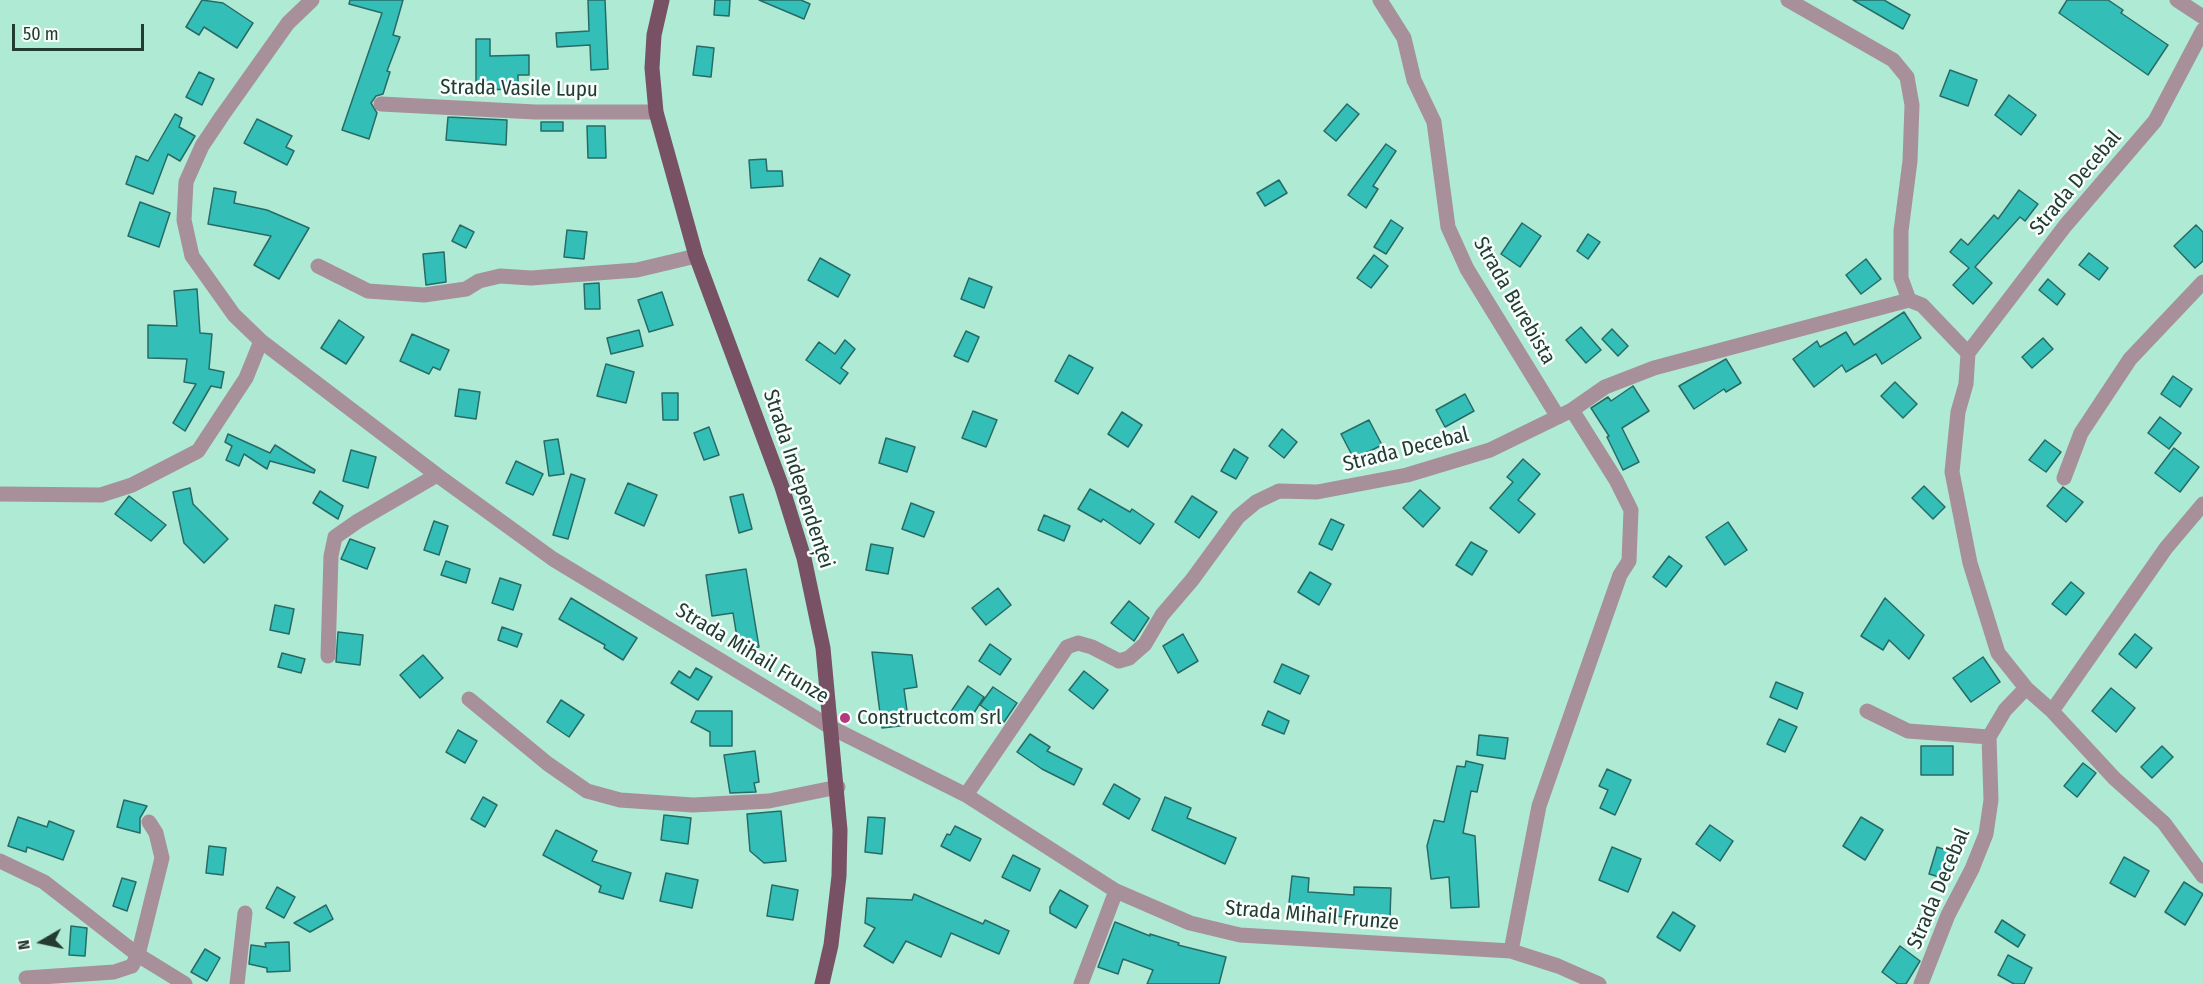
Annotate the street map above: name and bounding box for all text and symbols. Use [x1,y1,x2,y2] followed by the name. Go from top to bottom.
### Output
[15,12,147,50] scale bar
[23,23,59,45] text: 50 m
[440,75,598,103] street label: Strada Vasile Lupu
[2025,126,2127,240] street label: Strada Decebal
[1467,233,1561,369] street label: Strada Burebista
[757,386,839,572] street label: Strada Independenței
[1340,422,1472,478] street label: Strada Decebal
[671,598,833,710] street label: Strada Mihail Frunze
[857,705,1002,731] place label: Constructcom srl
[838,711,852,725] marker: Constructcom srl
[1902,825,1976,953] street label: Strada Decebal
[1224,896,1400,936] street label: Strada Mihail Frunze
[12,912,72,972] north arrow
[14,939,34,951] text: N

